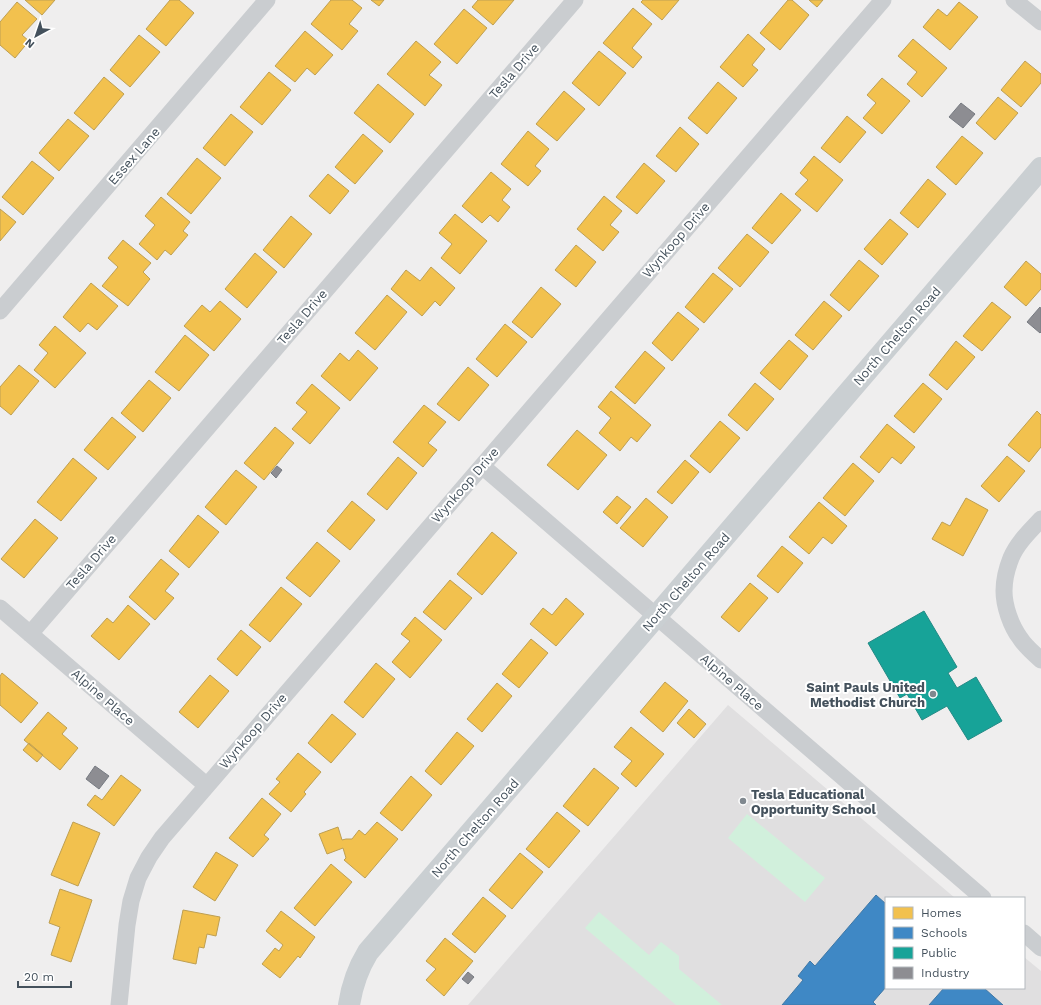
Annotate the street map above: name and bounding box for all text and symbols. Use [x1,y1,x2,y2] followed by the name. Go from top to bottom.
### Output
[16,16,56,56] north arrow
[23,36,37,51] text: N
[486,40,542,102] street label: Tesla Drive
[105,124,163,188] street label: Essex Lane
[639,199,713,281] street label: Wynkoop Drive
[850,284,944,388] street label: North Chelton Road
[274,286,330,348] street label: Tesla Drive
[428,444,502,526] street label: Wynkoop Drive
[639,530,733,634] street label: North Chelton Road
[63,531,119,593] street label: Tesla Drive
[698,651,766,713] street label: Alpine Place
[69,666,137,728] street label: Alpine Place
[806,680,925,710] place label: Saint Pauls United Methodist Church
[928,689,938,699] marker: Saint Pauls United Methodist Church
[216,690,290,772] street label: Wynkoop Drive
[428,776,522,880] street label: North Chelton Road
[751,787,876,817] place label: Tesla Educational Opportunity School
[738,796,748,806] marker: Tesla Educational Opportunity School
[885,897,1025,989] legend
[921,906,962,920] text: Homes
[921,926,967,940] text: Schools
[921,946,957,960] text: Public
[18,963,71,989] scale bar
[921,966,970,980] text: Industry
[24,970,54,984] text: 20 m

